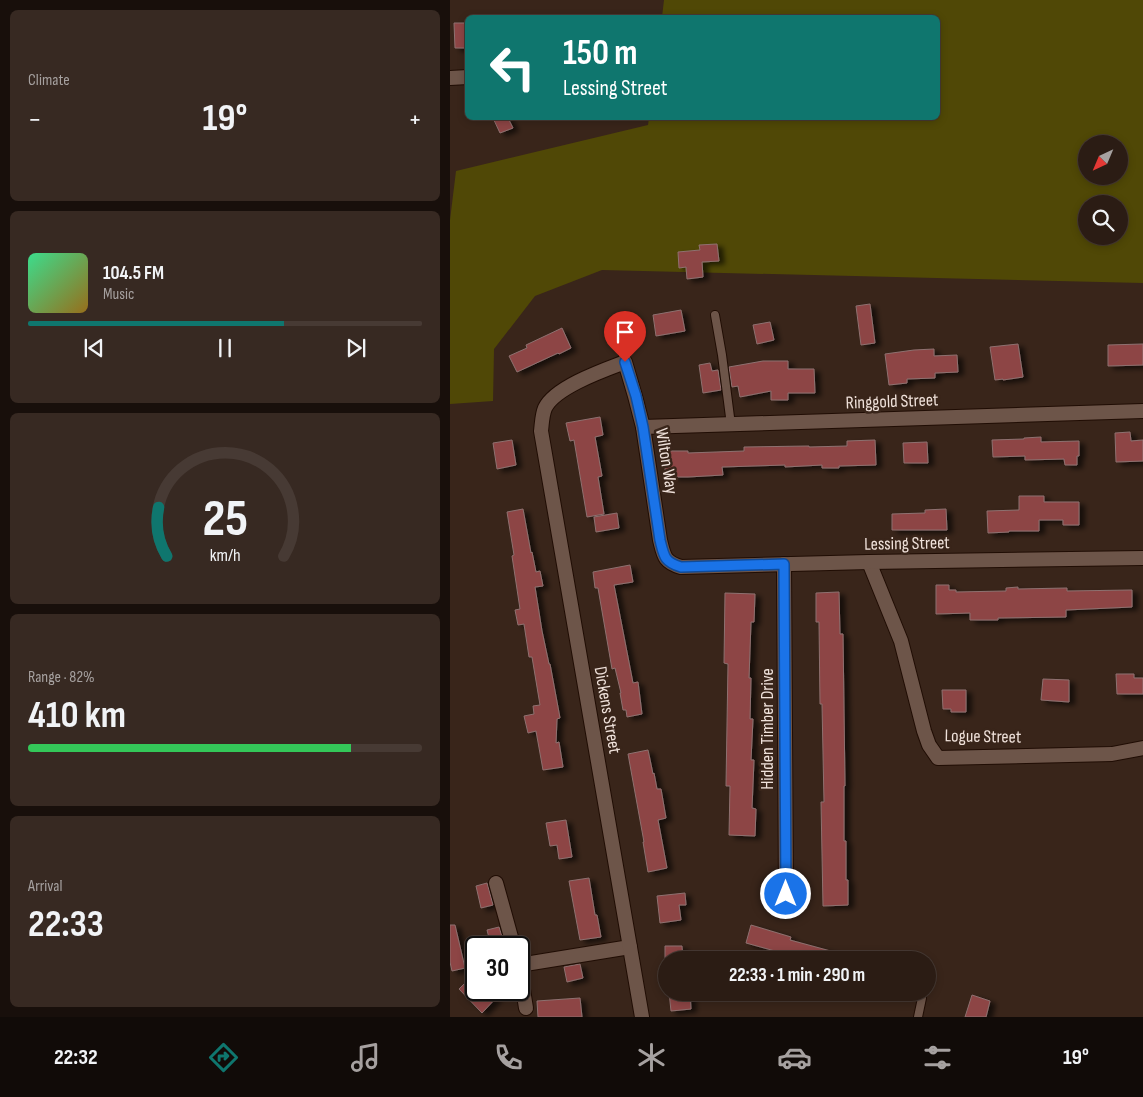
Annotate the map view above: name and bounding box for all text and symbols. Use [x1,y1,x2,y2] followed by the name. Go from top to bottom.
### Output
[563,32,637,75] text: 150 m
[480,35,545,100] icon: left
[28,71,70,90] text: Climate
[563,75,668,102] text: Lessing Street
[203,96,247,141] text: 19°
[28,103,42,136] text: −
[408,103,422,136] text: +
[1078,135,1128,185] north arrow
[1078,135,1128,245] map controls
[1078,195,1128,245] button: search
[103,262,164,285] text: 104.5 FM
[103,285,134,304] text: Music
[604,311,646,362] pin
[611,318,639,346] icon: arrive
[80,334,108,362] icon: previous
[211,334,239,362] icon: pause
[342,334,370,362] icon: next
[845,389,939,414] street label: Ringgold Street
[651,426,682,496] street label: Wilton Way
[202,488,248,551] text: 25
[864,532,950,555] street label: Lessing Street
[210,545,240,566] text: km/h
[590,665,626,756] street label: Dickens Street
[28,668,95,687] text: Range · 82%
[757,668,778,790] street label: Hidden Timber Drive
[28,693,126,738] text: 410 km
[944,725,1022,748] street label: Logue Street
[759,867,811,919] position arrow
[28,877,62,896] text: Arrival
[28,902,104,947] text: 22:33
[465,936,530,1001] speed limit sign: 30
[729,964,865,987] text: 22:33 · 1 min · 290 m
[206,1040,241,1075] icon: directions
[348,1040,383,1075] icon: music
[491,1040,526,1075] icon: phone
[634,1040,669,1075] icon: climate
[777,1040,812,1075] icon: car
[920,1040,955,1075] icon: filters
[54,1044,98,1071] text: 22:32
[1063,1044,1089,1071] text: 19°

